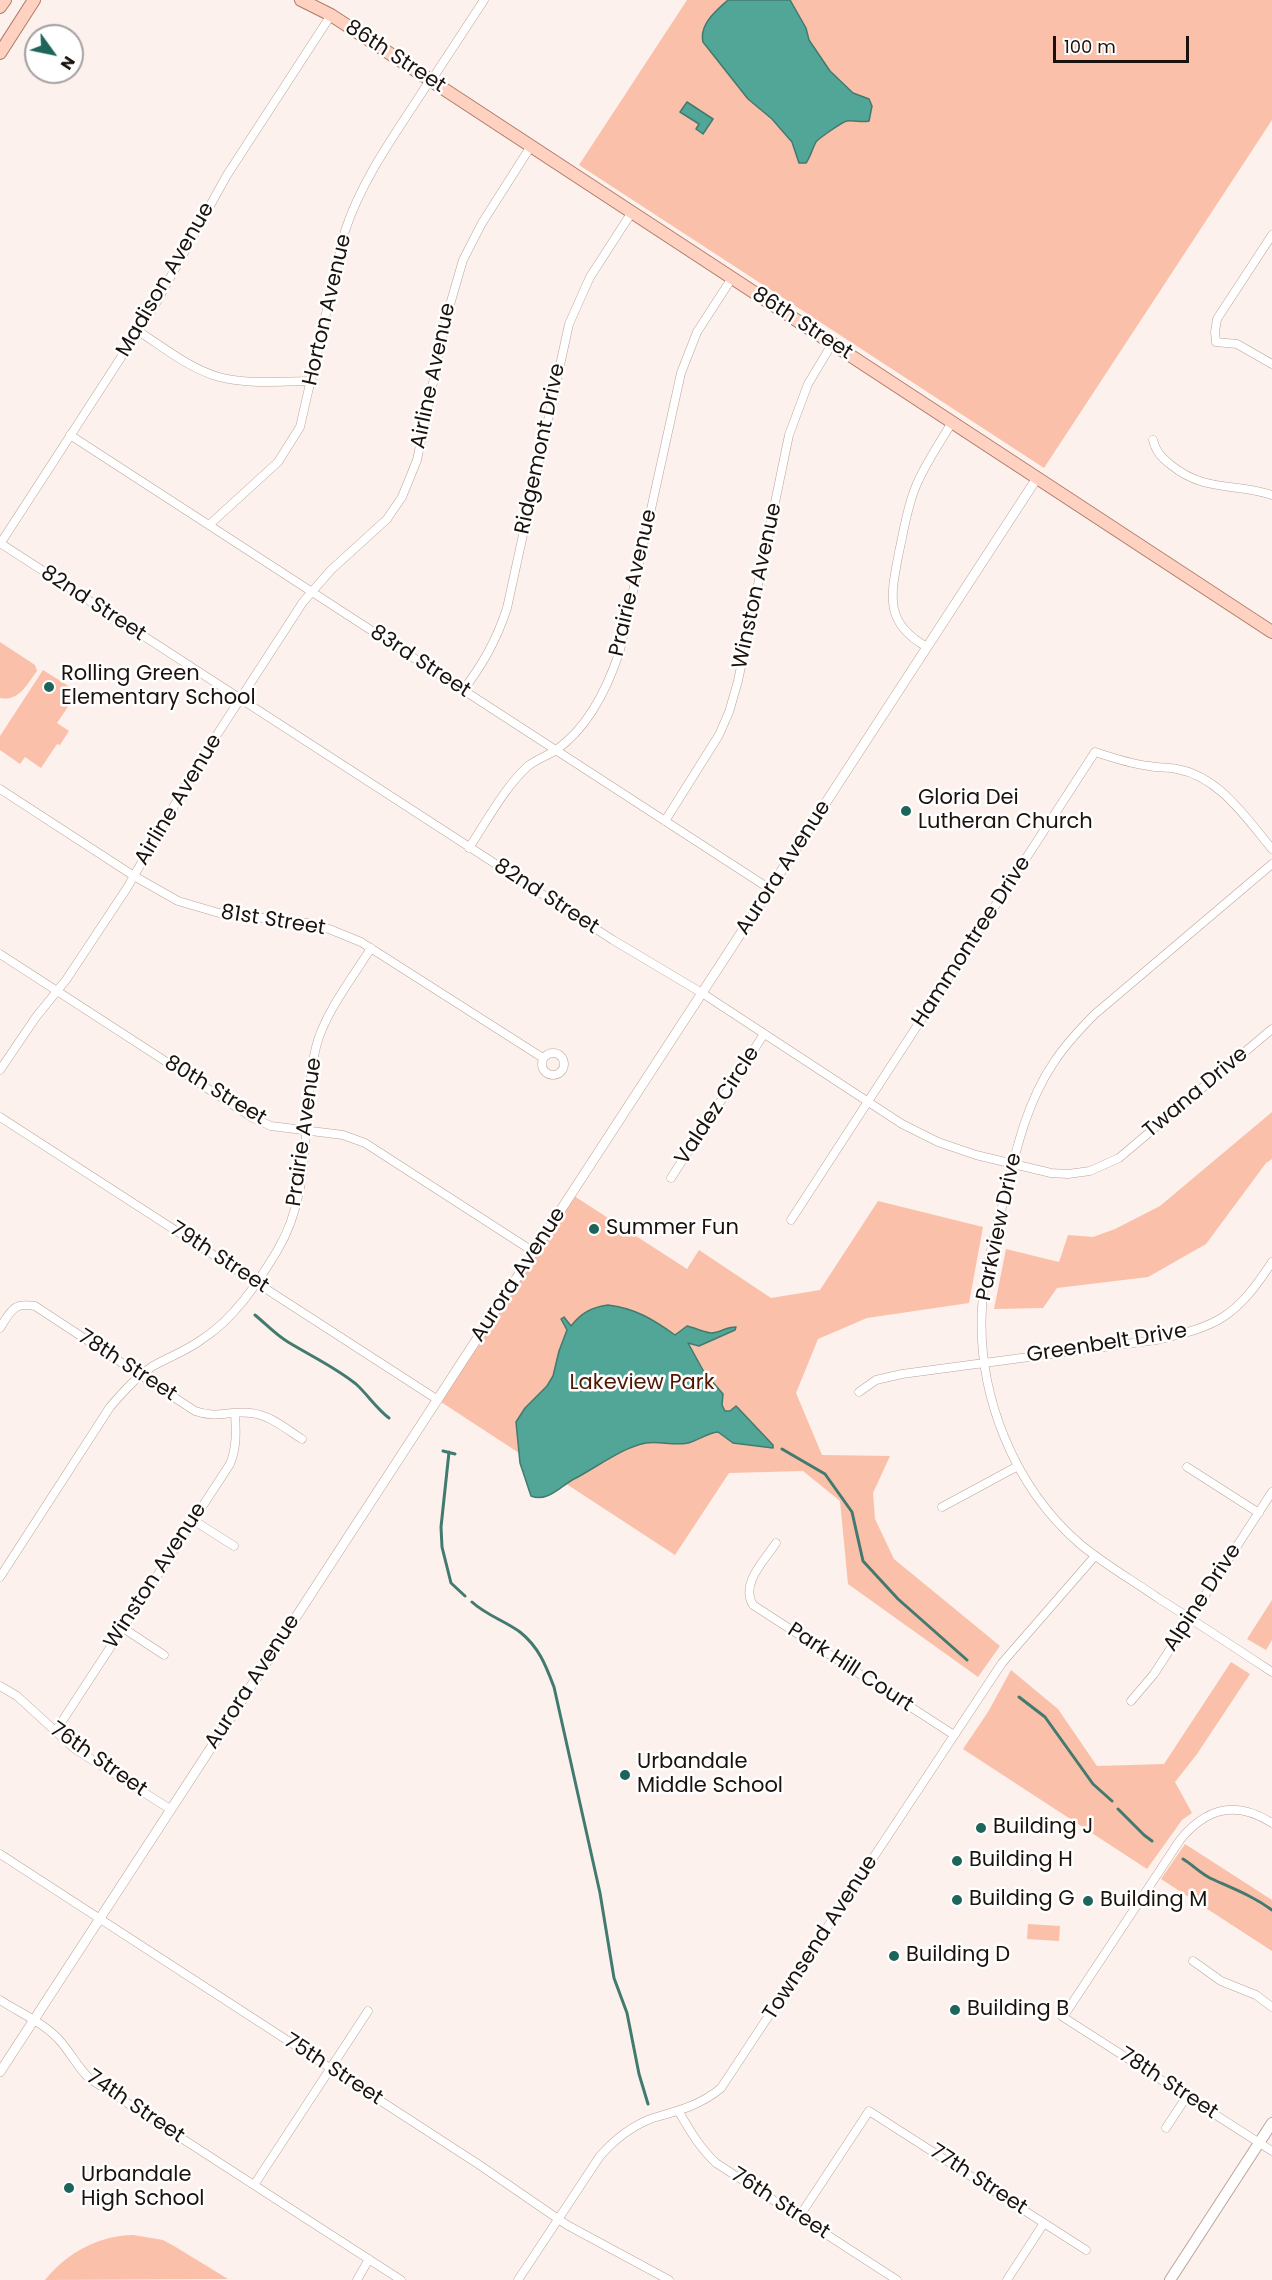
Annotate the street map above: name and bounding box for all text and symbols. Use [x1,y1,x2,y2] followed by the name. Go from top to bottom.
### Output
[340,15,450,99] street label: 86th Street
[24,24,84,84] north arrow
[1056,24,1192,62] scale bar
[1064,34,1116,59] text: 100 m
[55,52,81,74] text: N
[112,198,220,362] street label: Madison Avenue
[298,232,358,388] street label: Horton Avenue
[747,282,857,366] street label: 86th Street
[406,301,462,451] street label: Airline Avenue
[511,361,571,537] street label: Ridgemont Drive
[728,501,788,671] street label: Winston Avenue
[605,507,663,659] street label: Prairie Avenue
[36,561,150,647] street label: 82nd Street
[365,620,475,704] street label: 83rd Street
[61,662,256,712] place label: Rolling Green Elementary School
[42,680,56,694] marker: Rolling Green Elementary School
[130,730,228,870] street label: Airline Avenue
[918,786,1093,836] place label: Gloria Dei Lutheran Church
[731,796,837,940] street label: Aurora Avenue
[899,804,913,818] marker: Gloria Dei Lutheran Church
[907,852,1037,1032] street label: Hammontree Drive
[489,854,603,940] street label: 82nd Street
[219,900,327,942] street label: 81st Street
[670,1042,766,1170] street label: Valdez Circle
[1139,1042,1253,1144] street label: Twana Drive
[159,1051,271,1131] street label: 80th Street
[282,1056,328,1208] street label: Prairie Avenue
[972,1151,1028,1303] street label: Parkview Drive
[466,1203,572,1347] street label: Aurora Avenue
[606,1216,739,1242] place label: Summer Fun
[165,1217,273,1299] street label: 79th Street
[587,1222,601,1236] marker: Summer Fun
[1025,1319,1189,1369] street label: Greenbelt Drive
[73,1325,181,1407] street label: 78th Street
[570,1371,714,1397] park label: Lakeview Park
[99,1498,213,1654] street label: Winston Avenue
[1159,1539,1247,1657] street label: Alpine Drive
[200,1610,306,1754] street label: Aurora Avenue
[782,1618,918,1718] street label: Park Hill Court
[44,1717,152,1803] street label: 76th Street
[637,1750,783,1800] place label: Urbandale Middle School
[618,1768,632,1782] marker: Urbandale Middle School
[993,1815,1093,1841] place label: Building J
[974,1821,988,1835] marker: Building J
[969,1848,1073,1874] place label: Building H
[758,1851,884,2025] street label: Townsend Avenue
[950,1854,964,1868] marker: Building H
[969,1887,1075,1913] place label: Building G
[1100,1888,1207,1914] place label: Building M
[950,1893,964,1907] marker: Building G
[1081,1894,1095,1908] marker: Building M
[906,1943,1010,1969] place label: Building D
[887,1949,901,1963] marker: Building D
[967,1997,1069,2023] place label: Building B
[948,2003,962,2017] marker: Building B
[279,2029,387,2111] street label: 75th Street
[1114,2043,1222,2125] street label: 78th Street
[81,2065,189,2149] street label: 74th Street
[925,2139,1031,2221] street label: 77th Street
[81,2163,205,2213] place label: Urbandale High School
[726,2163,834,2245] street label: 76th Street
[62,2181,76,2195] marker: Urbandale High School

